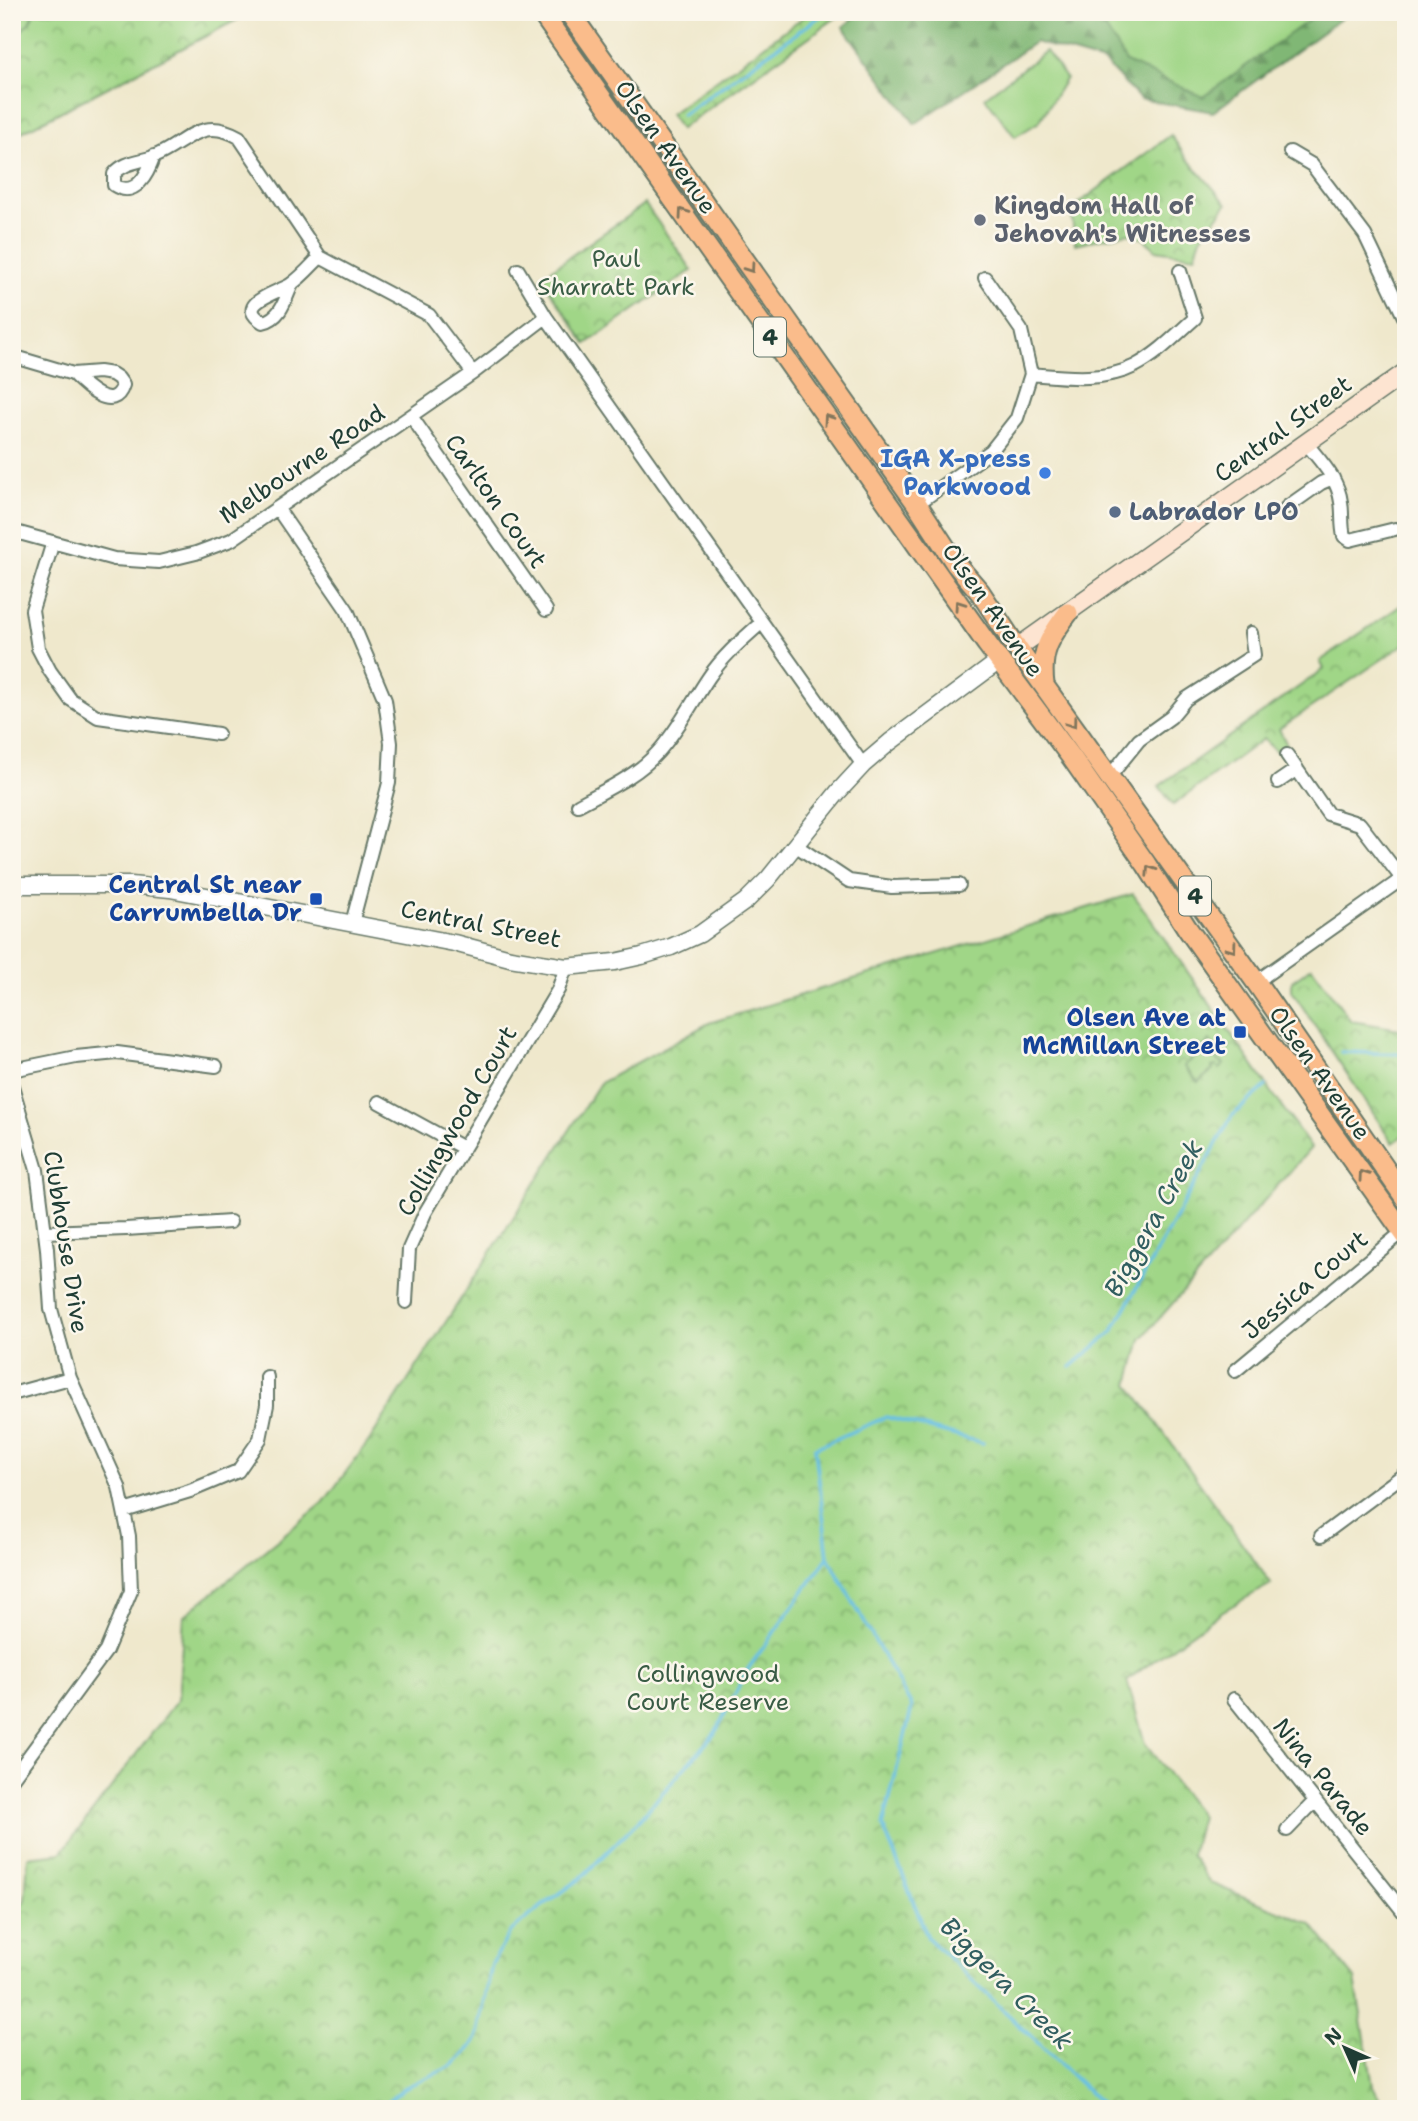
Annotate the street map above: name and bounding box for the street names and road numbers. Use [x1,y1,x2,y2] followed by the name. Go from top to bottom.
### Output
[608,73,724,221] street label: Olsen Avenue
[754,318,786,356] road number: 4
[1208,368,1358,490] street label: Central Street
[213,397,391,531] street label: Melbourne Road
[438,427,554,575] street label: Carlton Court
[935,536,1051,684] street label: Olsen Avenue
[1179,876,1211,916] road number: 4
[398,893,564,955] street label: Central Street
[1262,999,1378,1147] street label: Olsen Avenue
[389,1020,525,1222] street label: Collingwood Court
[36,1149,96,1335] street label: Clubhouse Drive
[1235,1223,1375,1347] street label: Jessica Court
[1266,1711,1380,1843] street label: Nina Parade

